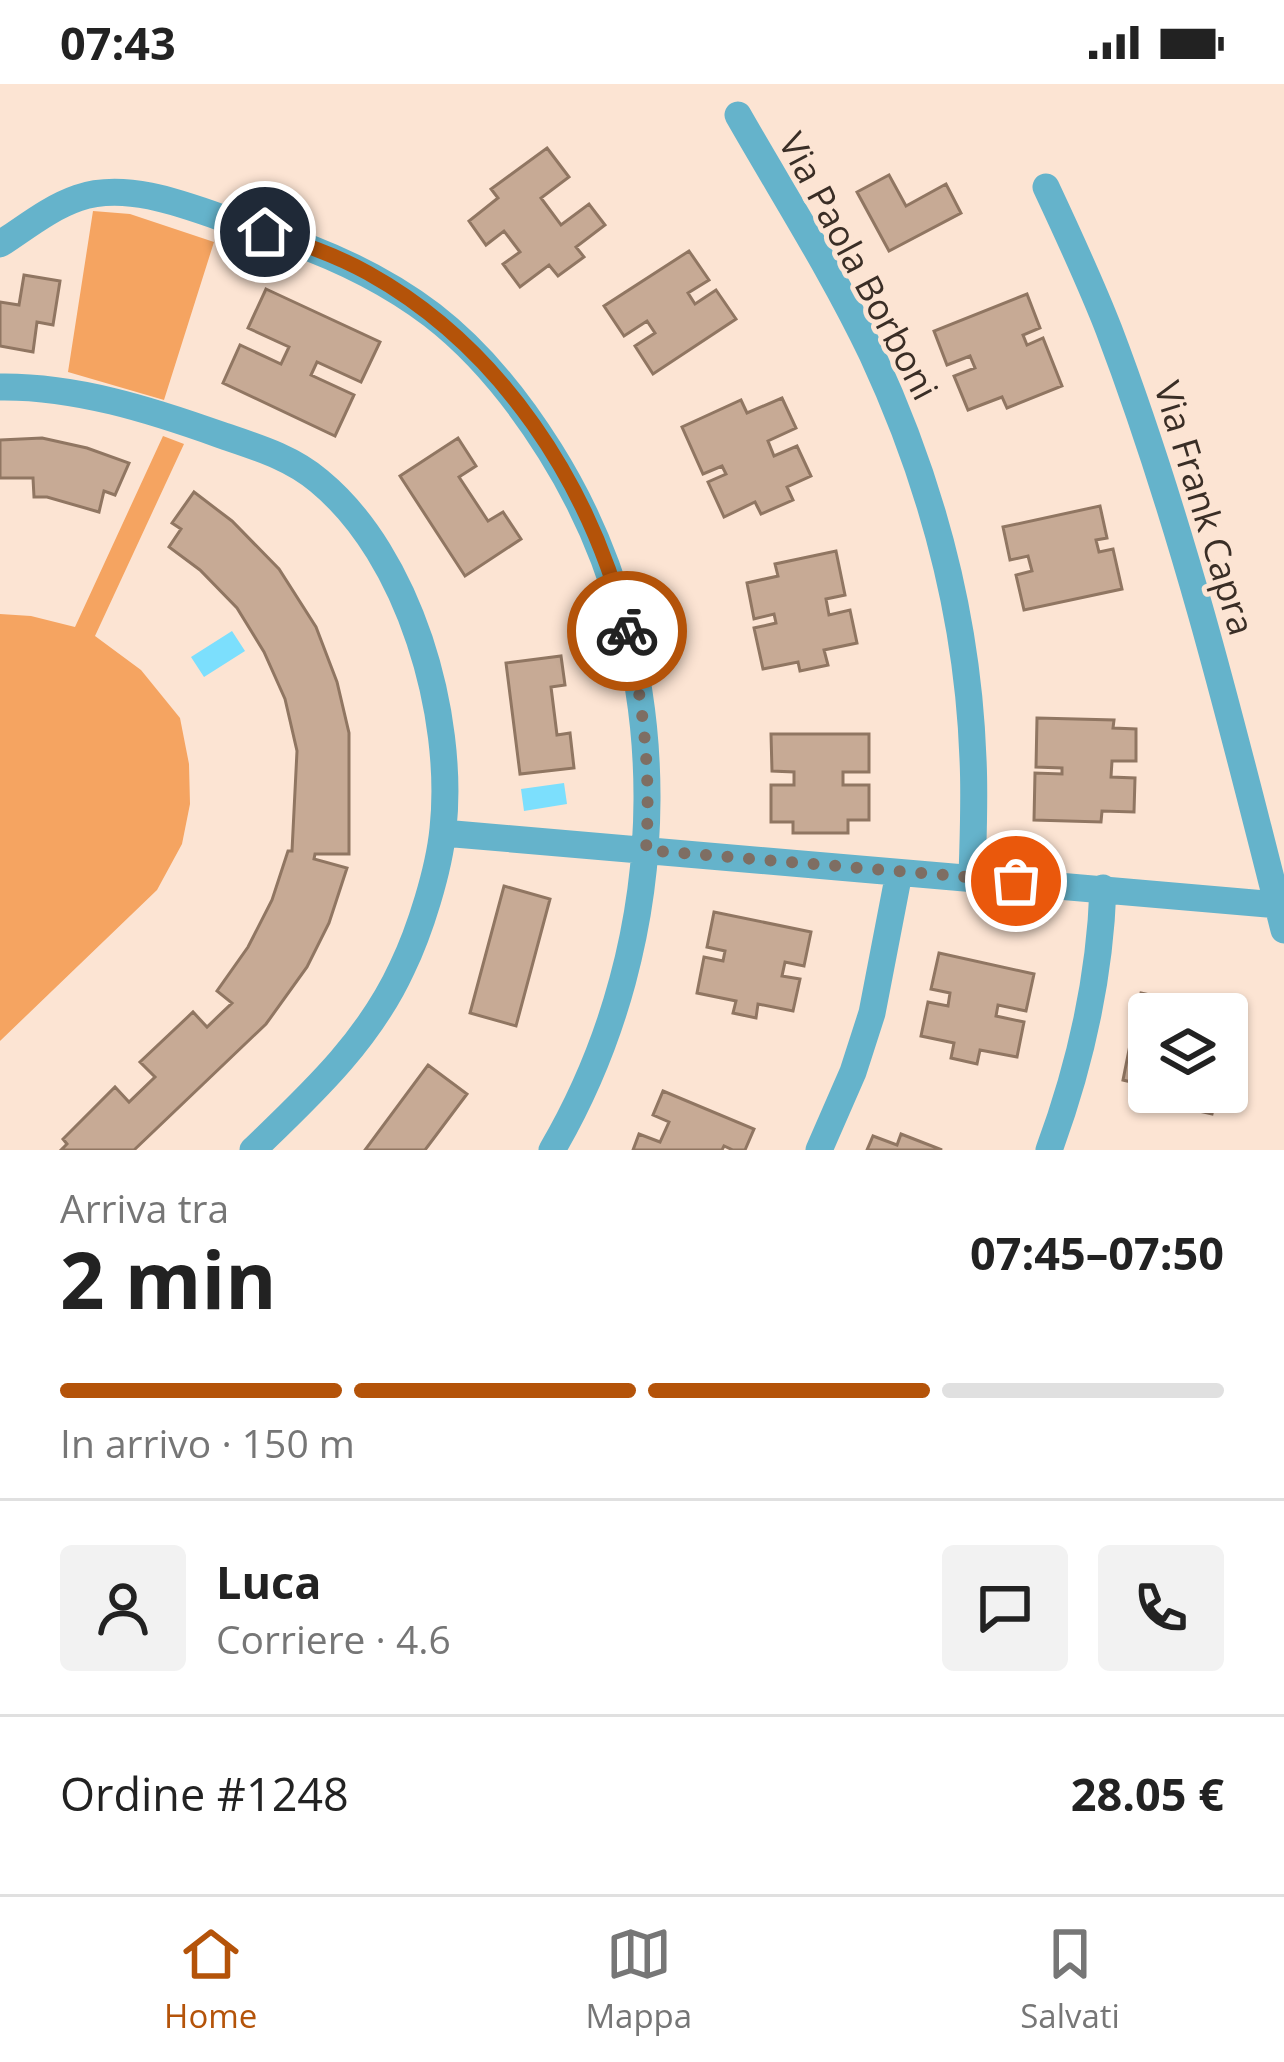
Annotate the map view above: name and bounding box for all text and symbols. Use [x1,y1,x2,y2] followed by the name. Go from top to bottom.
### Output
[60,12,176,73] text: 07:43
[768,124,950,408] street label: Via Paola Borboni
[214,181,316,283] pin
[232,199,298,265] icon: home
[1143,375,1267,641] street label: Via Frank Capra
[567,571,687,691] courier
[594,598,660,664] icon: bike
[965,830,1067,932] pin
[983,848,1049,914] icon: bag
[1128,993,1248,1113] map controls
[1128,993,1248,1113] button: layers
[60,1181,229,1234] text: Arriva tra
[970,1222,1224,1283] text: 07:45–07:50
[60,1226,277,1332] text: 2 min
[60,1416,355,1469] text: In arrivo · 150 m
[60,1545,186,1671] button: person
[942,1545,1068,1671] button: chat
[1098,1545,1224,1671] button: phone
[216,1551,321,1612] text: Luca
[216,1612,451,1665] text: Corriere · 4.6
[60,1763,349,1824] text: Ordine #1248
[1071,1763,1224,1824] text: 28.05 €
[164,1921,257,2038] tab: Home
[585,1921,692,2038] tab: Mappa
[1020,1921,1120,2038] tab: Salvati

